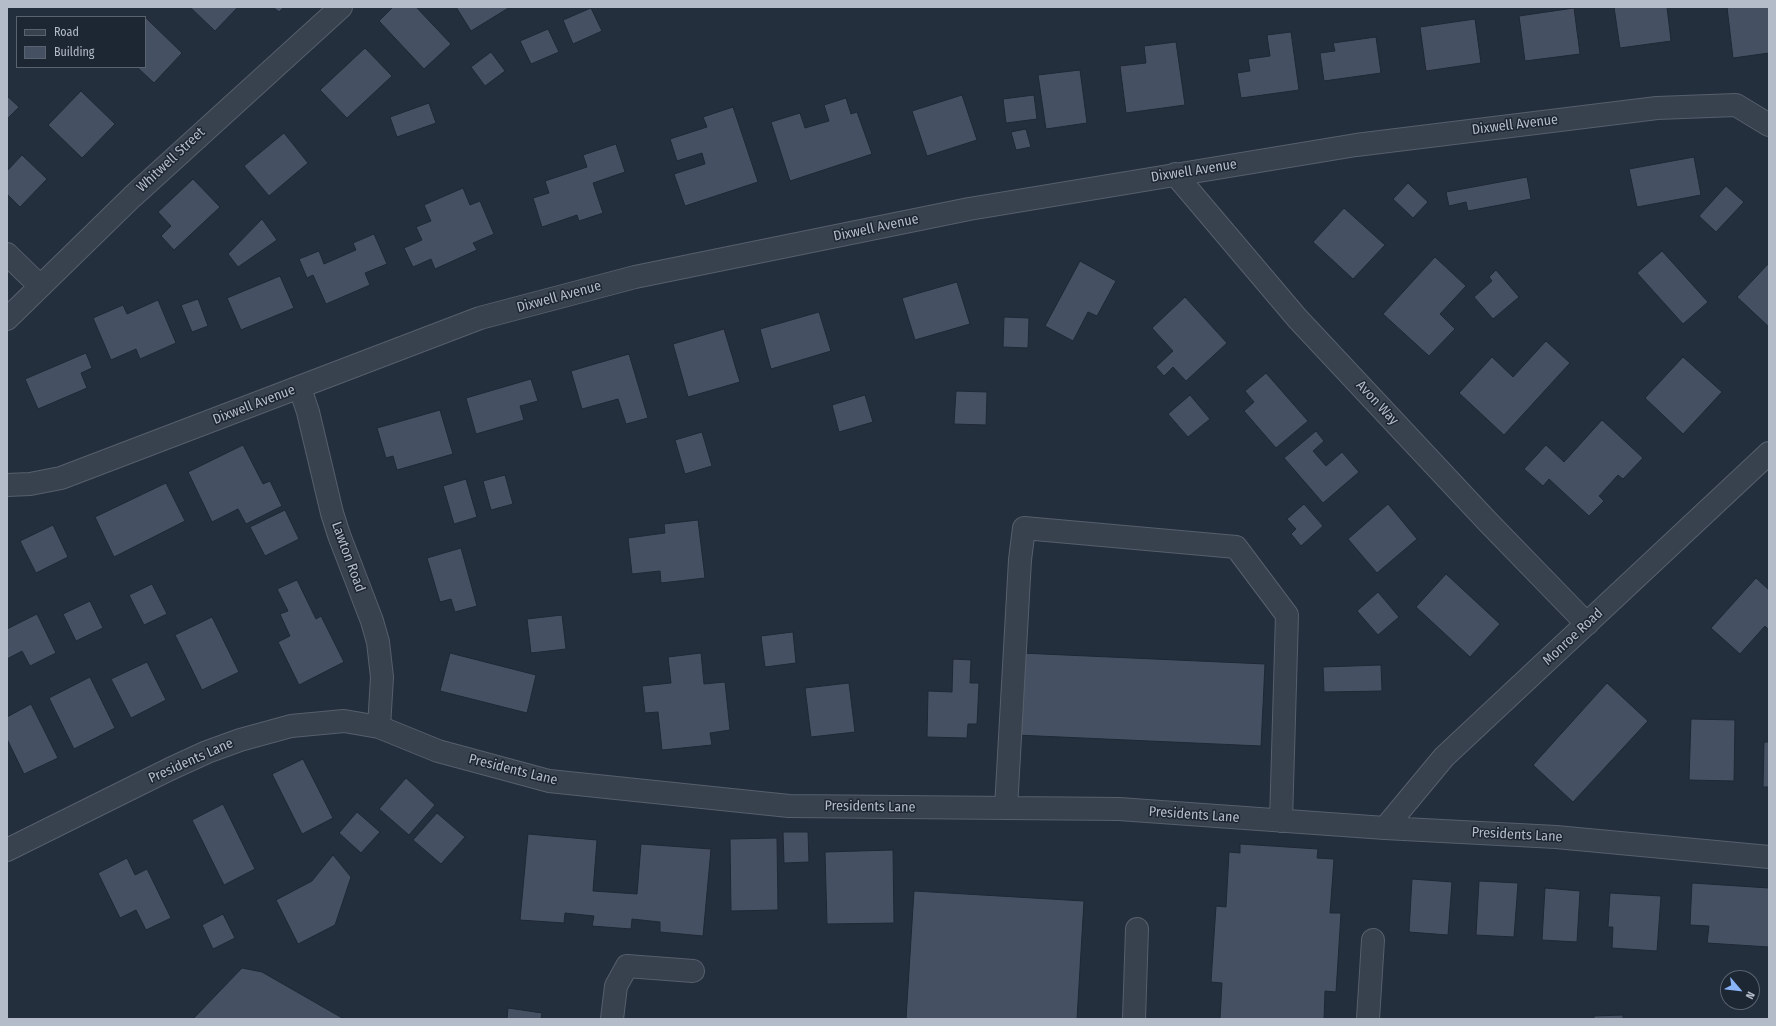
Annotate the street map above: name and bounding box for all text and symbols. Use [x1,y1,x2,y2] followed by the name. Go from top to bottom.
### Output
[16,16,146,68] legend
[54,25,79,39] text: Road
[54,45,94,59] text: Building
[1471,111,1559,139] street label: Dixwell Avenue
[133,124,209,196] street label: Whitwell Street
[1150,156,1238,186] street label: Dixwell Avenue
[832,211,920,245] street label: Dixwell Avenue
[515,278,603,316] street label: Dixwell Avenue
[1352,377,1402,429] street label: Avon Way
[211,382,297,428] street label: Dixwell Avenue
[328,520,368,594] street label: Lawton Road
[1540,605,1606,669] street label: Monroe Road
[146,735,236,787] street label: Presidents Lane
[467,751,559,789] street label: Presidents Lane
[824,798,916,816] street label: Presidents Lane
[1148,803,1240,827] street label: Presidents Lane
[1471,824,1563,846] street label: Presidents Lane
[1720,970,1760,1010] north arrow
[1743,989,1757,1001] text: N

